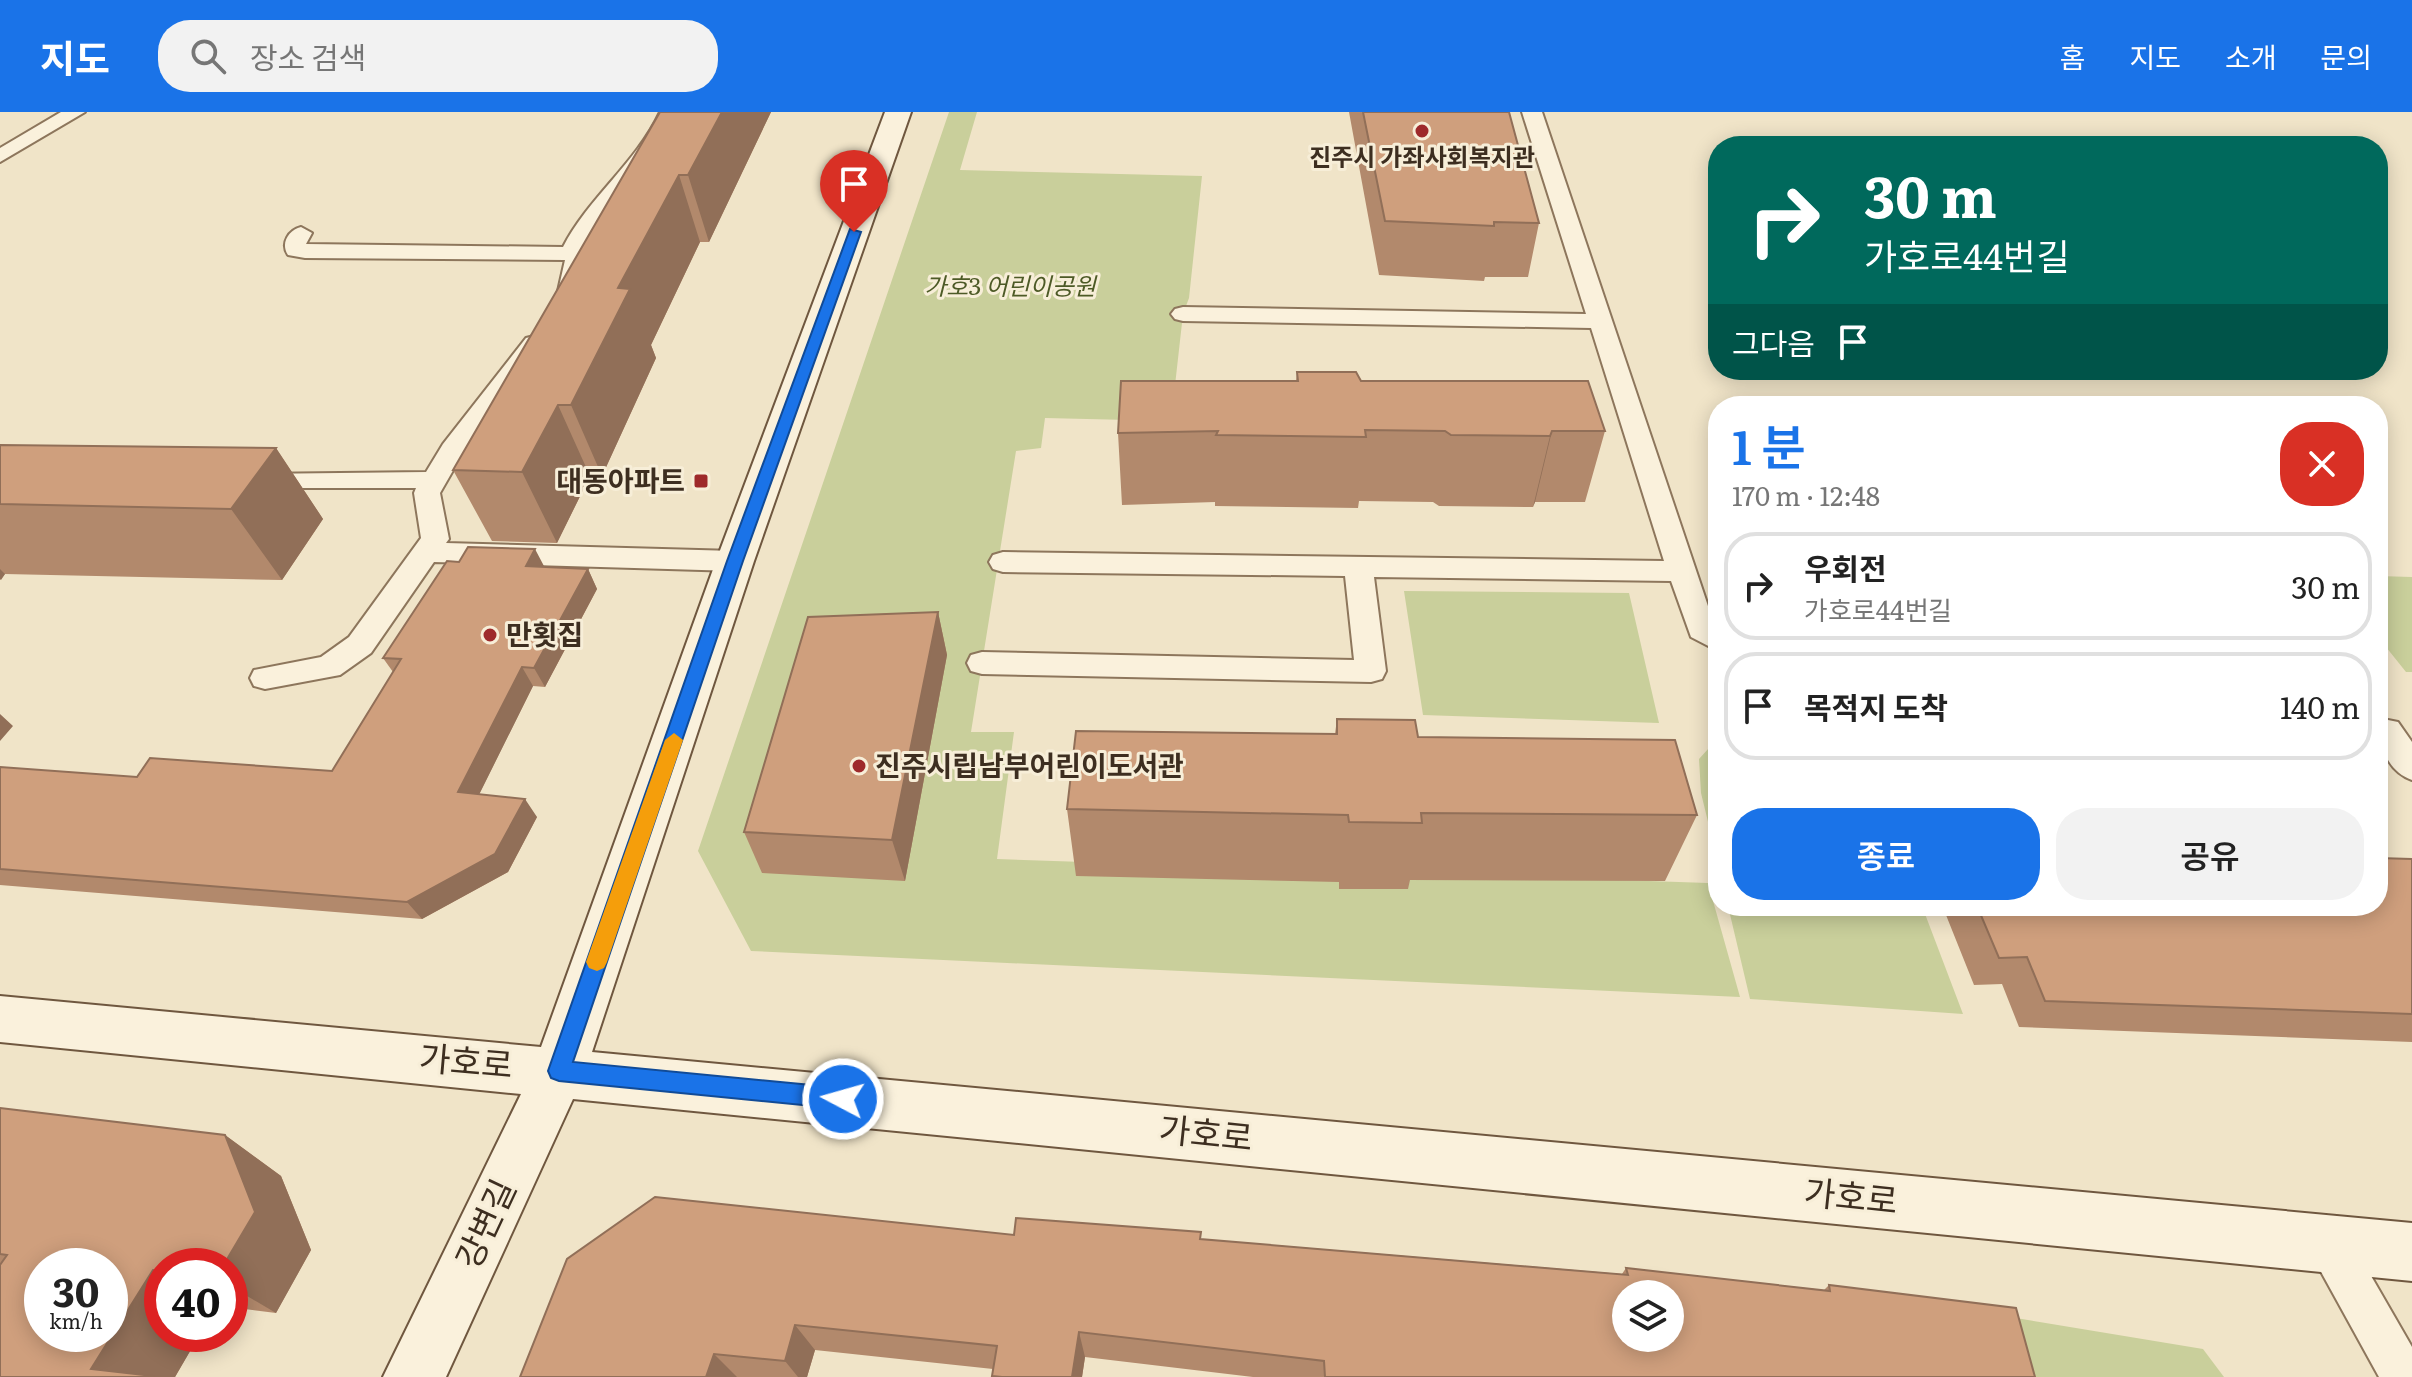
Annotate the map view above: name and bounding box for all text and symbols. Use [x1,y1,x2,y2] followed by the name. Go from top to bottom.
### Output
[158,20,718,92] search box
[40,28,110,85] text: 지도
[186,34,230,78] icon: search
[250,34,366,78] text: 장소 검색
[2060,35,2085,77] text: 홈
[2129,35,2181,77] text: 지도
[2225,35,2276,77] text: 소개
[2320,35,2372,77] text: 문의
[1413,122,1431,140] marker: 진주시 가좌사회복지관
[1309,138,1535,173] place label: 진주시 가좌사회복지관
[820,150,888,232] pin
[1864,152,1997,235] text: 30 m
[832,162,876,206] icon: arrive
[1732,168,1836,272] icon: right
[1864,228,2069,281] text: 가호로44번길
[924,267,1098,302] park label: 가호3 어린이공원
[1732,320,1815,364] text: 그다음
[1831,320,1875,364] icon: arrive
[1732,409,1806,480] text: 1 분
[2280,422,2364,506] button: close
[556,458,685,500] place label: 대동아파트
[692,472,710,490] marker: 대동아파트
[1732,475,1880,514] text: 170 m · 12:48
[1804,545,1887,589] text: 우회전
[1736,564,1780,608] icon: right
[2291,564,2360,608] text: 30 m
[1804,589,1952,628] text: 가호로44번길
[506,612,583,654] place label: 만횟집
[481,626,499,644] marker: 만횟집
[1736,684,1780,728] icon: arrive
[1804,684,1948,728] text: 목적지 도착
[2280,684,2360,728] text: 140 m
[875,743,1184,785] place label: 진주시립남부어린이도서관
[850,757,868,775] marker: 진주시립남부어린이도서관
[1732,808,2040,900] button: 종료
[2056,808,2364,900] button: 공유
[417,1030,515,1088] street label: 가호로
[801,1057,885,1141] position arrow
[1157,1101,1256,1161] street label: 가호로
[1802,1164,1901,1224] street label: 가호로
[441,1170,526,1276] street label: 강변길
[144,1248,248,1352] speed limit sign: 40
[53,1260,99,1319] text: 30
[1612,1280,1684,1352] map controls
[1612,1280,1684,1352] button: layers
[49,1305,103,1335] text: km/h

